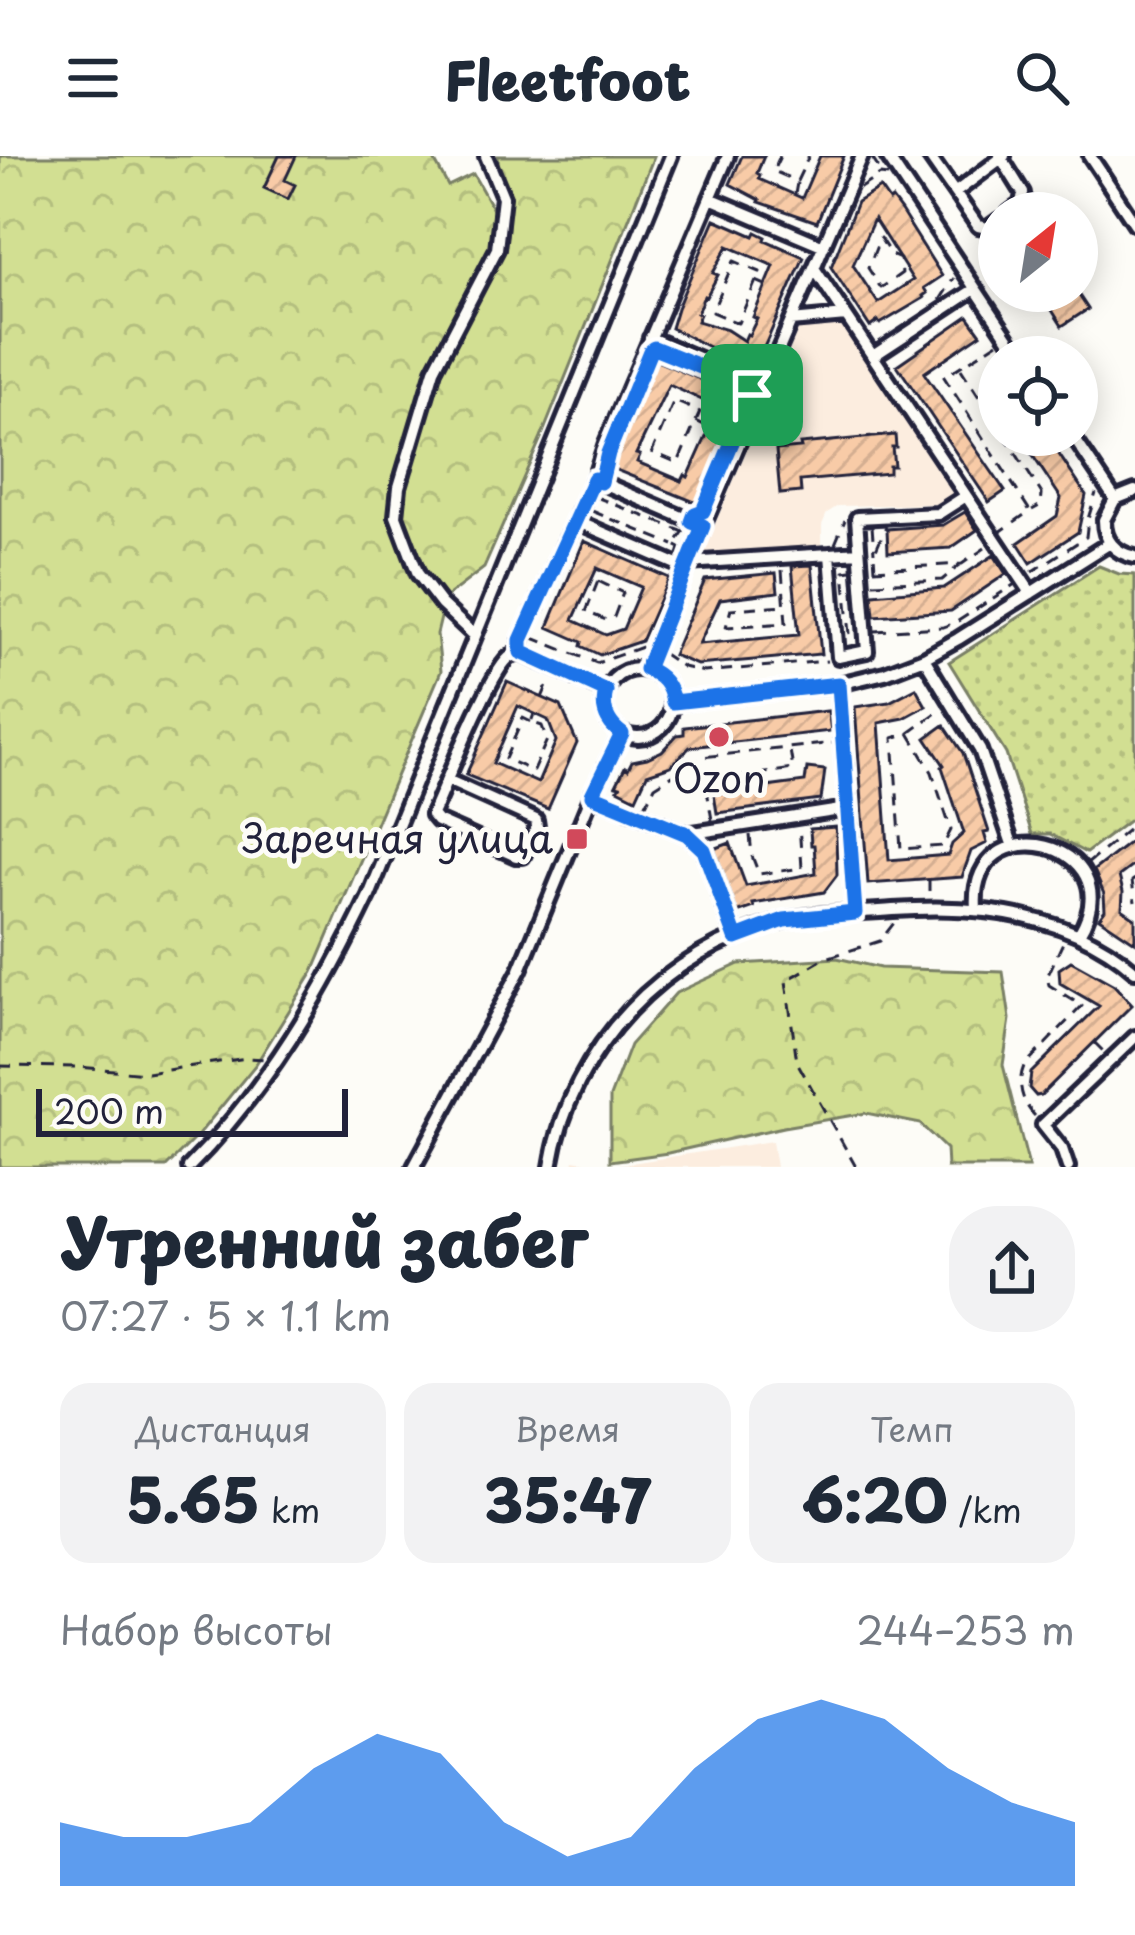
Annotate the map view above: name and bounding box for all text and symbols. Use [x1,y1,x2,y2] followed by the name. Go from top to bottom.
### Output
[444,38,691,119] text: Fleetfoot
[60,45,126,111] icon: menu
[1009,45,1075,111] icon: search
[978,192,1098,312] north arrow
[978,192,1098,456] map controls
[978,336,1098,456] button: locate
[701,344,803,446] pin
[719,362,785,428] icon: arrive
[706,724,732,750] marker: Ozon
[672,747,766,806] place label: Ozon
[242,807,553,866] place label: Заречная улица
[564,826,590,852] marker: Заречная улица
[36,1083,348,1136] scale bar
[54,1085,164,1135] text: 200 m
[60,1190,588,1289] text: Утренний забег
[949,1206,1075,1332] button: share
[60,1285,391,1344] text: 07:27 · 5 × 1.1 km
[136,1403,311,1453] text: Дистанция
[515,1403,620,1453] text: Время
[870,1403,954,1453] text: Темп
[126,1453,260,1543] text: 5.65
[484,1453,651,1543] text: 35:47
[802,1453,948,1543] text: 6:20
[260,1484,320,1534] text: km
[948,1484,1022,1534] text: /km
[60,1599,333,1658] text: Набор высоты
[856,1599,1075,1658] text: 244–253 m

